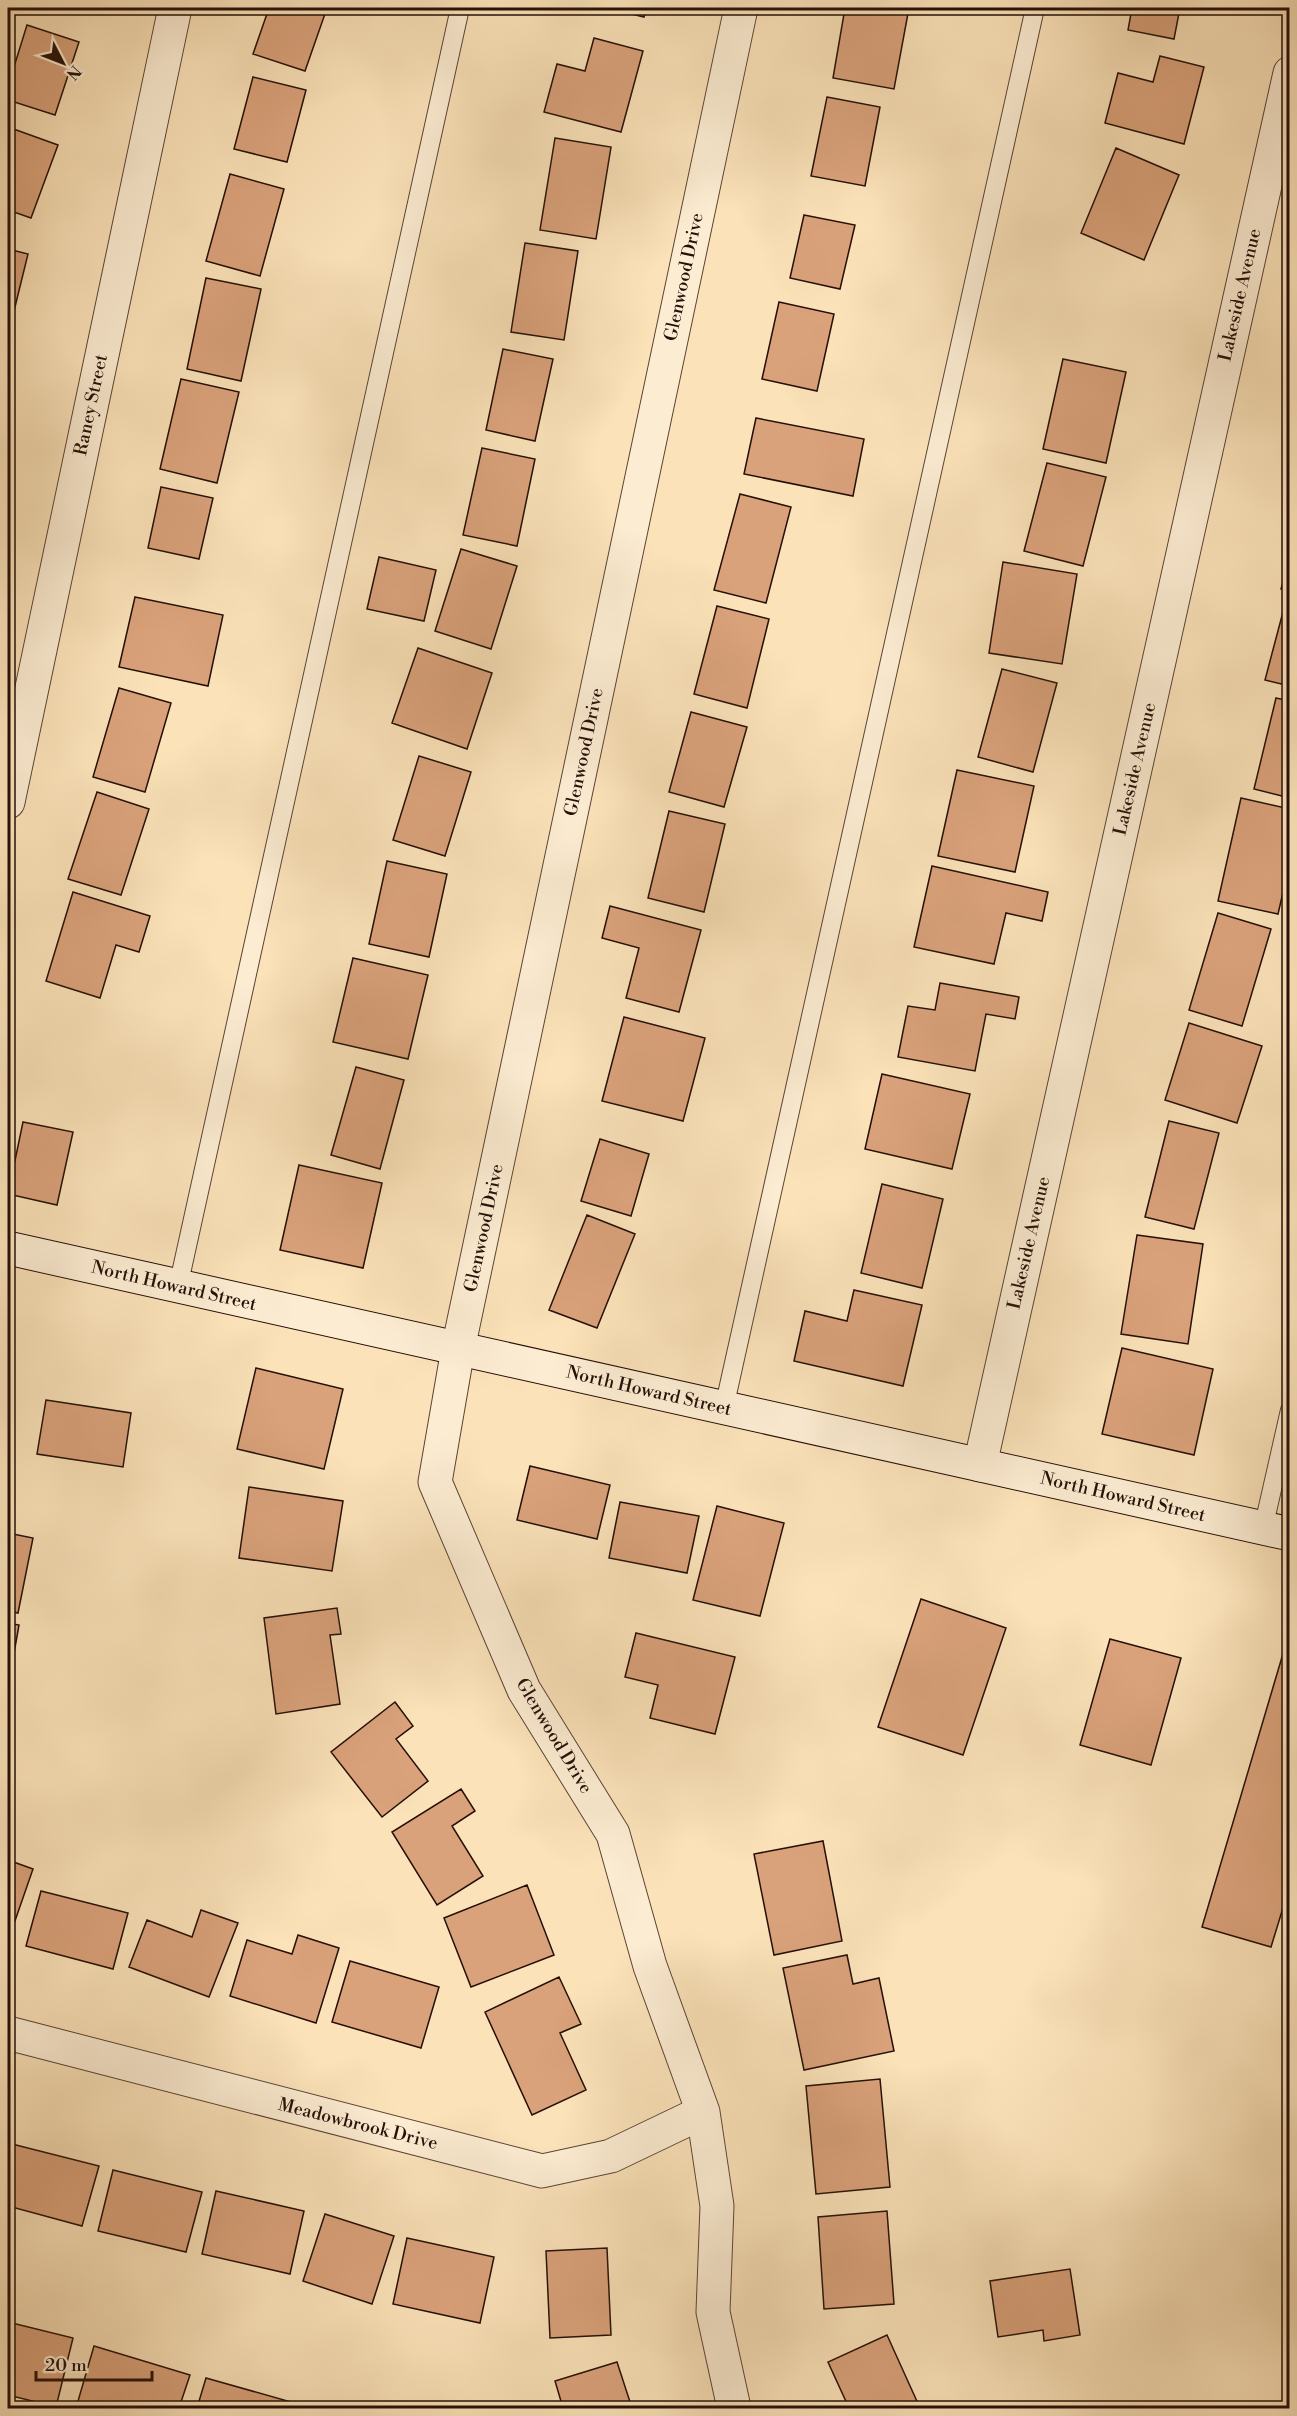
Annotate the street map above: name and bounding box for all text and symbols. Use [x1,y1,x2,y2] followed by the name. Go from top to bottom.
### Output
[33,33,93,93] north arrow
[62,61,85,84] text: N
[659,211,709,343] street label: Glenwood Drive
[1214,226,1266,364] street label: Lakeside Avenue
[69,352,113,458] street label: Raney Street
[559,686,609,818] street label: Glenwood Drive
[1109,700,1161,838] street label: Lakeside Avenue
[459,1162,509,1294] street label: Glenwood Drive
[1003,1174,1055,1312] street label: Lakeside Avenue
[89,1256,259,1316] street label: North Howard Street
[564,1361,734,1421] street label: North Howard Street
[1038,1467,1208,1527] street label: North Howard Street
[511,1674,597,1798] street label: Glenwood Drive
[276,2093,440,2155] street label: Meadowbrook Drive
[36,2344,152,2382] scale bar
[45,2354,87,2377] text: 20 m

